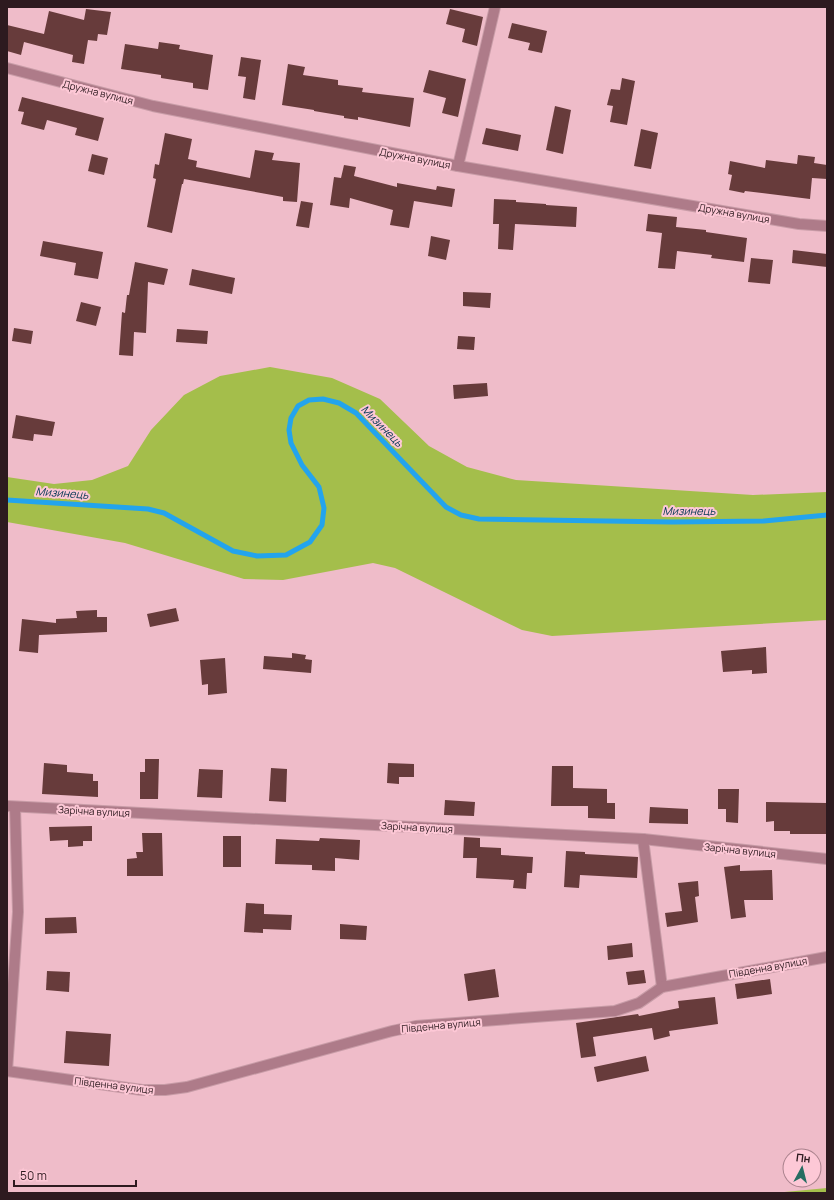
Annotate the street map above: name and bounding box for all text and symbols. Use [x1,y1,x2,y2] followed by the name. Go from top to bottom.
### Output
[61,76,135,108] street label: Дружна вулиця
[378,144,452,172] street label: Дружна вулиця
[697,200,771,226] street label: Дружна вулиця
[358,402,407,450] water label: Мизинець
[35,483,90,502] water label: Мизинець
[663,503,717,518] water label: Мизинець
[58,802,130,820] street label: Зарічна вулиця
[381,818,453,836] street label: Зарічна вулиця
[703,839,777,861] street label: Зарічна вулиця
[728,953,808,981] street label: Південна вулиця
[401,1015,481,1035] street label: Південна вулиця
[74,1073,154,1097] street label: Південна вулиця
[782,1148,822,1188] north arrow
[795,1149,812,1166] text: Пн
[14,1162,136,1188] scale bar
[20,1167,47,1184] text: 50 m

